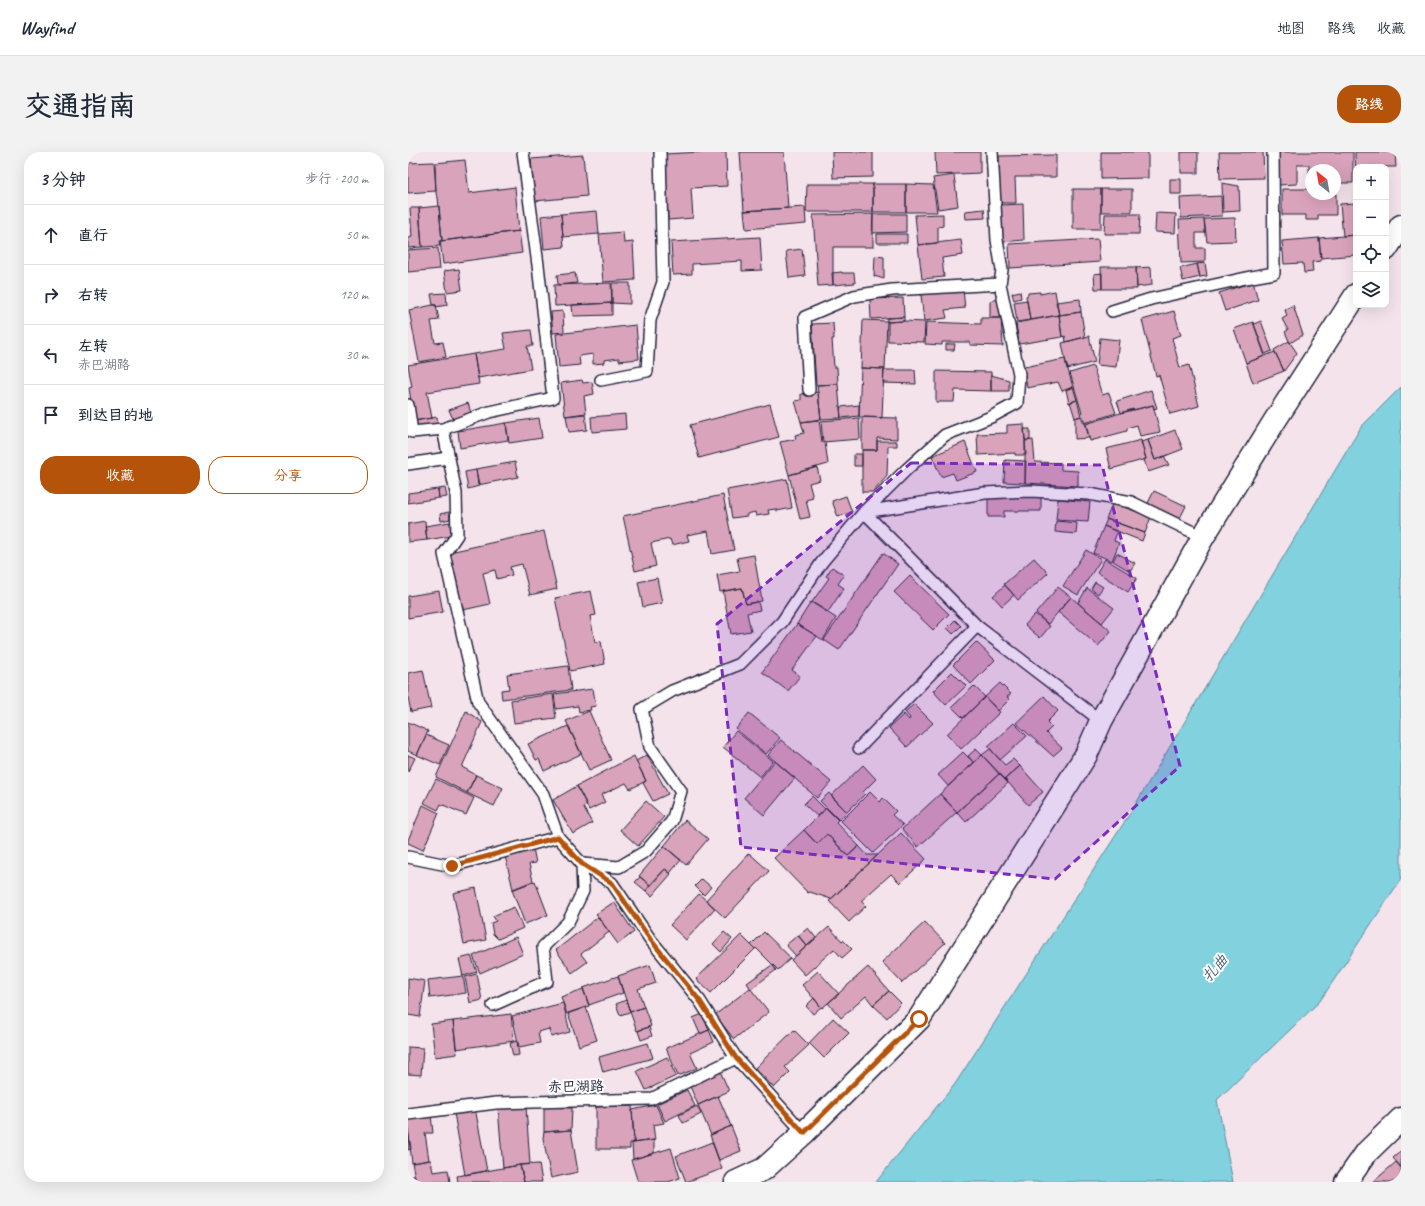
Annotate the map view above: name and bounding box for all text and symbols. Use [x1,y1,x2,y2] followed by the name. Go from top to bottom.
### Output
[20,16,73,40] text: Wayfind
[1277,20,1305,37] text: 地图
[1327,20,1355,37] text: 路线
[1377,20,1405,37] text: 收藏
[1337,85,1401,123] button: 路线
[24,88,136,123] text: 交通指南
[1305,164,1341,200] north arrow
[1353,164,1389,308] map controls
[1353,164,1389,200] button: +
[40,169,86,190] text: 3 分钟
[305,171,368,187] text: 步行 · 200 m
[1353,200,1389,236] button: −
[40,224,62,246] icon: ahead
[78,226,108,245] text: 直行
[346,227,368,243] text: 50 m
[1353,236,1389,272] button: locate
[1353,272,1389,308] button: layers
[40,284,62,306] icon: right
[78,286,108,305] text: 右转
[340,287,368,303] text: 120 m
[78,337,108,356] text: 左转
[40,344,62,366] icon: left
[346,347,368,363] text: 30 m
[78,357,130,373] text: 赤巴湖路
[40,404,62,426] icon: arrive
[78,406,153,425] text: 到达目的地
[40,456,200,494] button: 收藏
[208,456,368,494] button: 分享
[443,857,461,875] route end
[1198,950,1233,986] water label: 扎曲
[910,1010,928,1028] route start
[548,1078,604,1095] street label: 赤巴湖路

